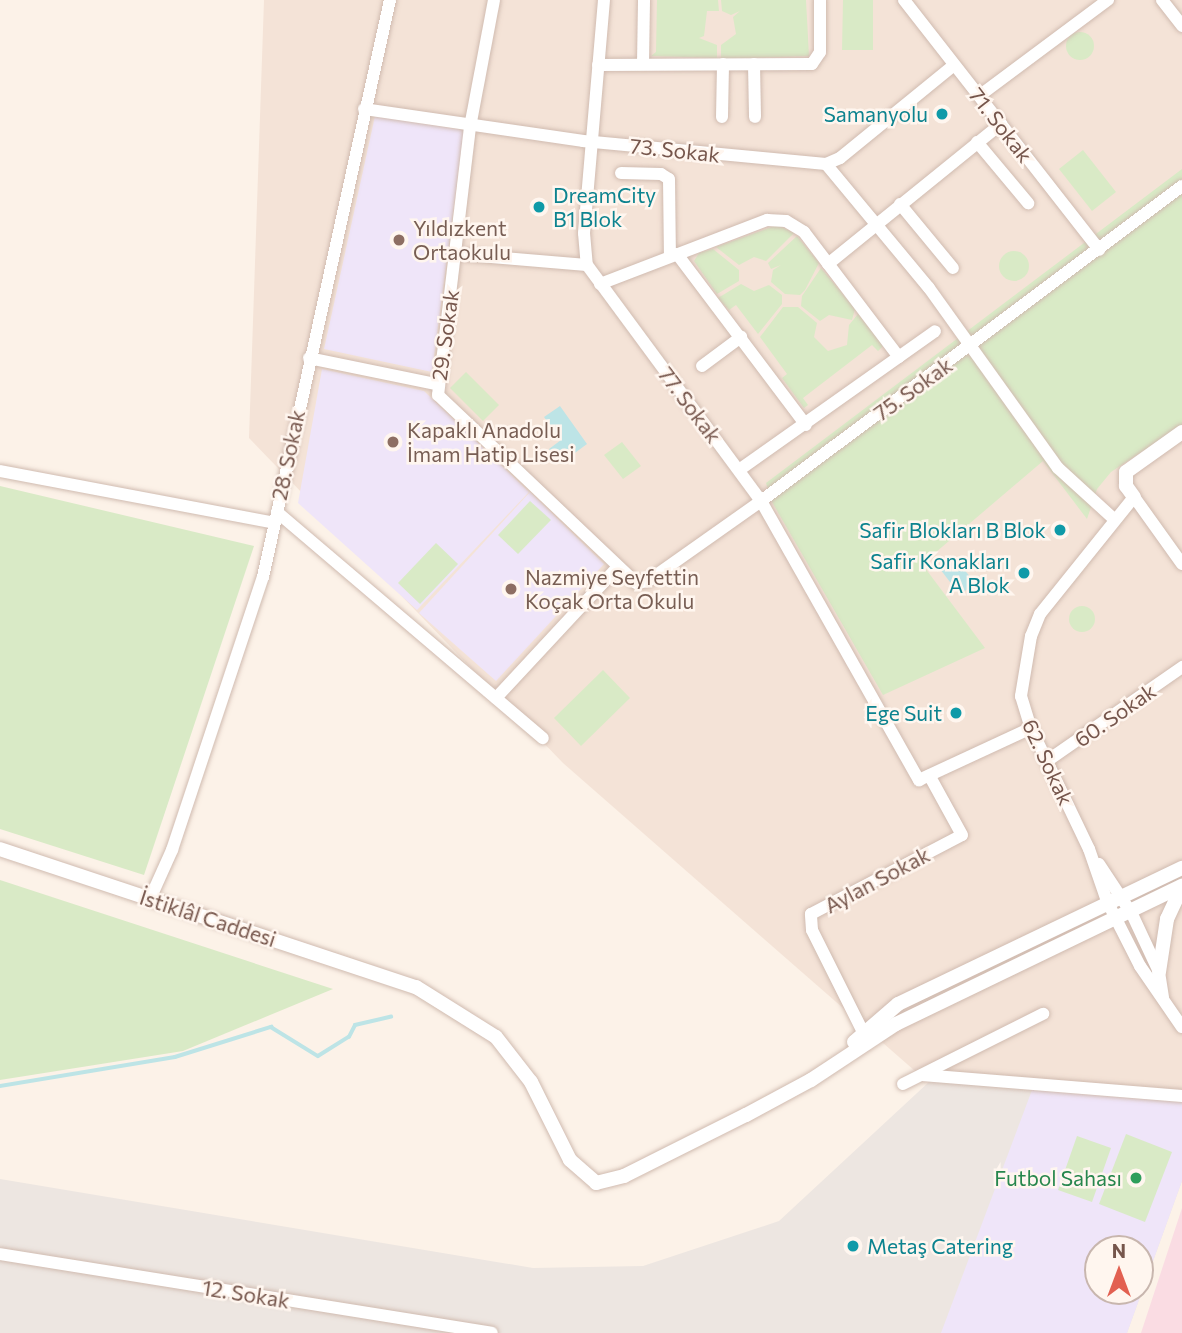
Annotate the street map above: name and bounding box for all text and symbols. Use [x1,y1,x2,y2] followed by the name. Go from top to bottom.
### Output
[964,83,1038,167] street label: 71. Sokak
[823,101,928,127] place label: Samanyolu
[934,106,950,122] marker: Samanyolu
[629,133,721,167] street label: 73. Sokak
[553,182,656,232] place label: DreamCity B1 Blok
[531,199,547,215] marker: DreamCity B1 Blok
[413,215,511,265] place label: Yıldızkent Ortaokulu
[391,232,407,248] marker: Yıldızkent Ortaokulu
[426,288,464,382] street label: 29. Sokak
[869,352,957,426] street label: 75. Sokak
[653,362,727,448] street label: 77. Sokak
[266,408,310,502] street label: 28. Sokak
[407,417,575,467] place label: Kapaklı Anadolu İmam Hatip Lisesi
[385,434,401,450] marker: Kapaklı Anadolu İmam Hatip Lisesi
[859,517,1046,543] place label: Safir Blokları B Blok
[1052,522,1068,538] marker: Safir Blokları B Blok
[870,548,1010,598] place label: Safir Konakları A Blok
[525,564,699,614] place label: Nazmiye Seyfettin Koçak Orta Okulu
[1016,565,1032,581] marker: Safir Konakları A Blok
[503,581,519,597] marker: Nazmiye Seyfettin Koçak Orta Okulu
[1069,678,1161,752] street label: 60. Sokak
[865,700,942,726] place label: Ege Suit
[948,705,964,721] marker: Ege Suit
[1017,715,1079,809] street label: 62. Sokak
[820,842,934,918] street label: Aylan Sokak
[137,884,279,952] street label: İstiklâl Caddesi
[994,1165,1122,1191] place label: Futbol Sahası
[1128,1170,1144,1186] marker: Futbol Sahası
[867,1233,1013,1259] place label: Metaş Catering
[1084,1235,1154,1305] north arrow
[845,1238,861,1254] marker: Metaş Catering
[1112,1239,1126,1262] text: N
[200,1275,292,1313] street label: 12. Sokak

